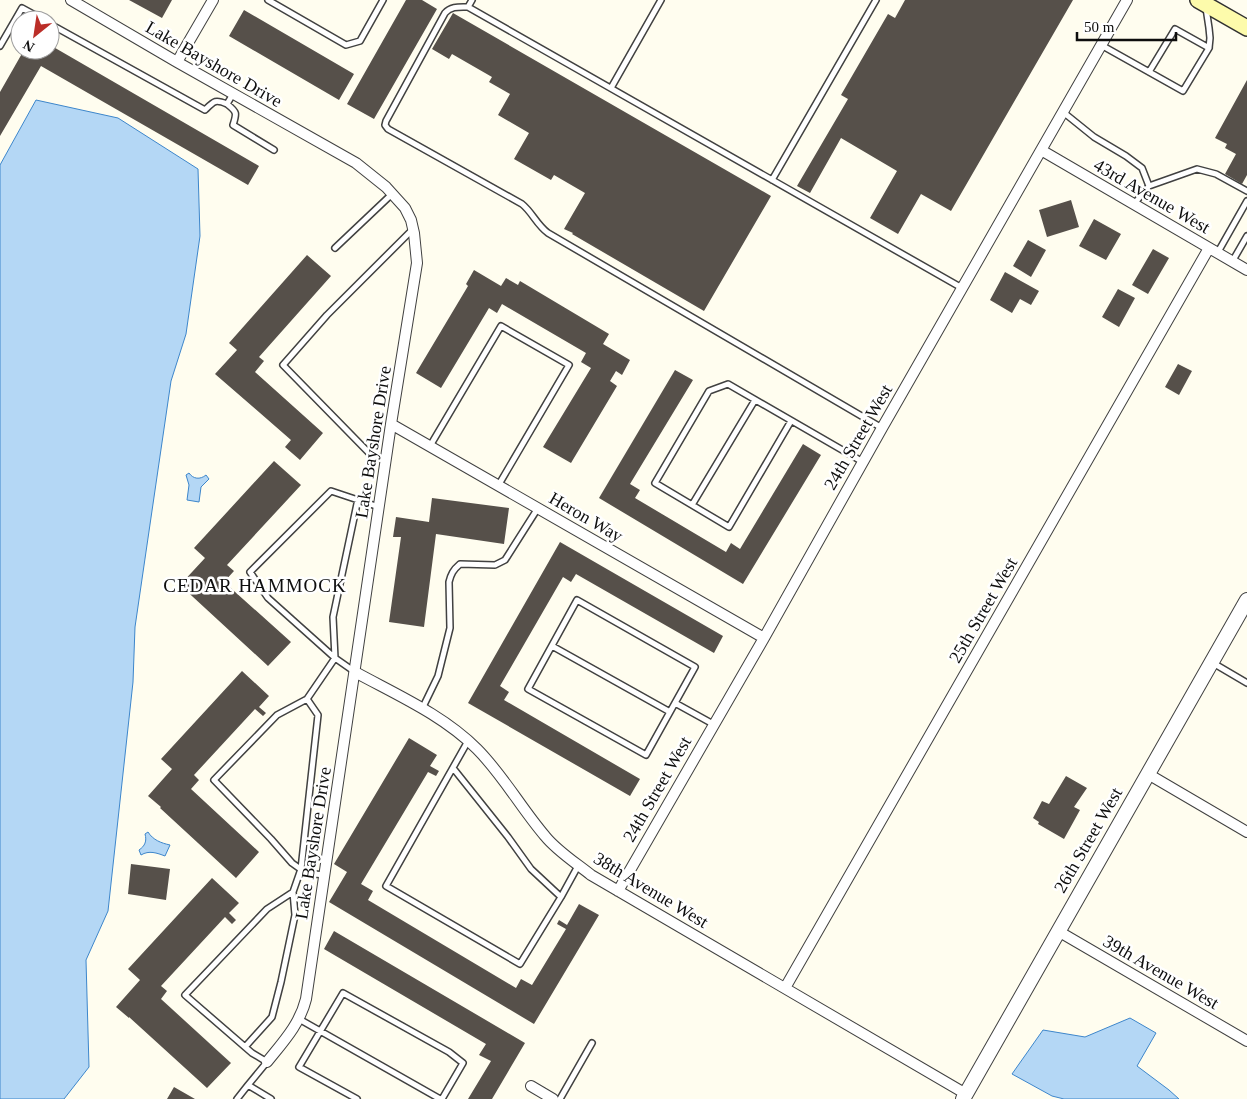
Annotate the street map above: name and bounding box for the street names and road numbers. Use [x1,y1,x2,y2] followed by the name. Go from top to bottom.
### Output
[142,17,286,111] street label: Lake Bayshore Drive
[1090,155,1214,237] street label: 43rd Avenue West
[351,364,395,520] street label: Lake Bayshore Drive
[820,381,896,493] street label: 24th Street West
[546,488,626,546] street label: Heron Way
[945,554,1021,666] street label: 25th Street West
[619,733,695,845] street label: 24th Street West
[291,765,335,921] street label: Lake Bayshore Drive
[1050,784,1126,896] street label: 26th Street West
[590,848,712,932] street label: 38th Avenue West
[1100,931,1222,1013] street label: 39th Avenue West

